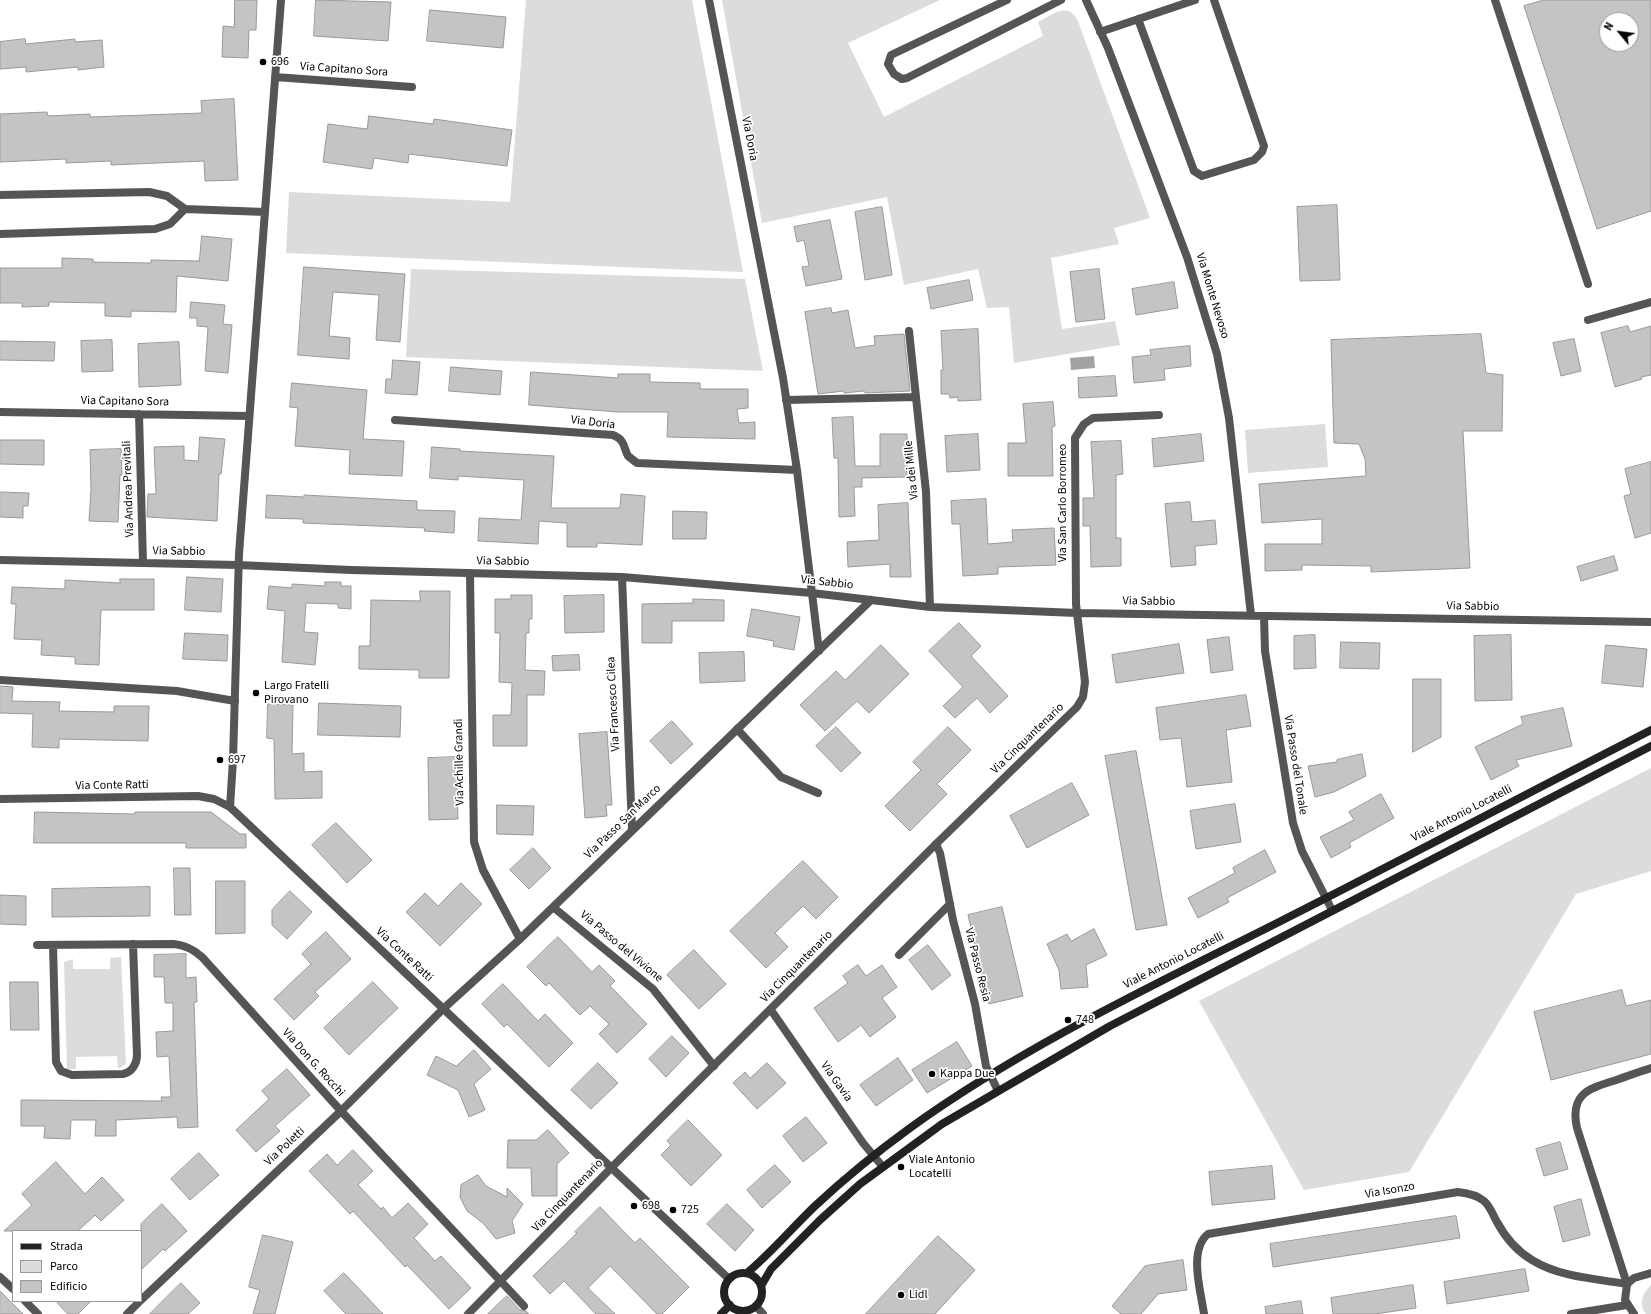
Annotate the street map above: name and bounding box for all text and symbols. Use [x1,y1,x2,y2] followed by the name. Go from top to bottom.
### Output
[1599,12,1639,52] north arrow
[1601,20,1617,33] text: N
[271,55,289,69] place label: 696
[258,57,268,67] marker: 696
[299,60,389,80] street label: Via Capitano Sora
[738,116,760,162] street label: Via Doria
[1192,251,1232,341] street label: Via Monte Nevoso
[81,394,169,410] street label: Via Capitano Sora
[570,413,616,433] street label: Via Doria
[120,440,138,538] street label: Via Andrea Previtali
[902,440,922,500] street label: Via dei Mille
[1056,444,1070,562] street label: Via San Carlo Borromeo
[152,544,206,560] street label: Via Sabbio
[476,554,530,570] street label: Via Sabbio
[800,573,854,593] street label: Via Sabbio
[1122,594,1176,610] street label: Via Sabbio
[1446,599,1500,615] street label: Via Sabbio
[604,656,624,752] street label: Via Francesco Cilea
[264,679,329,707] place label: Largo Fratelli Pirovano
[251,688,261,698] marker: Largo Fratelli Pirovano
[989,701,1067,777] street label: Via Cinquantenario
[1280,714,1310,816] street label: Via Passo del Tonale
[452,718,468,806] street label: Via Achille Grandi
[228,753,246,767] place label: 697
[215,755,225,765] marker: 697
[75,778,149,794] street label: Via Conte Ratti
[582,782,664,862] street label: Via Passo San Marco
[1409,782,1515,846] street label: Viale Antonio Locatelli
[577,908,665,986] street label: Via Passo del Vivione
[372,925,436,985] street label: Via Conte Ratti
[961,927,993,1003] street label: Via Passo Resia
[758,928,836,1006] street label: Via Cinquantenario
[1121,929,1227,993] street label: Viale Antonio Locatelli
[1076,1013,1094,1027] place label: 748
[1063,1015,1073,1025] marker: 748
[279,1026,347,1100] street label: Via Don G. Rocchi
[817,1059,855,1105] street label: Via Gavia
[940,1067,994,1081] place label: Kappa Due
[927,1069,937,1079] marker: Kappa Due
[262,1125,308,1169] street label: Via Poletti
[909,1153,975,1181] place label: Viale Antonio Locatelli
[530,1157,606,1235] street label: Via Cinquantenario
[896,1162,906,1172] marker: Viale Antonio Locatelli
[1364,1180,1416,1202] street label: Via Isonzo
[642,1199,660,1213] place label: 698
[629,1201,639,1211] marker: 698
[681,1203,699,1217] place label: 725
[668,1205,678,1215] marker: 725
[12,1230,142,1302] legend
[50,1238,83,1255] text: Strada
[50,1258,78,1275] text: Parco
[50,1278,87,1295] text: Edificio
[909,1288,928,1302] place label: Lidl
[896,1290,906,1300] marker: Lidl

